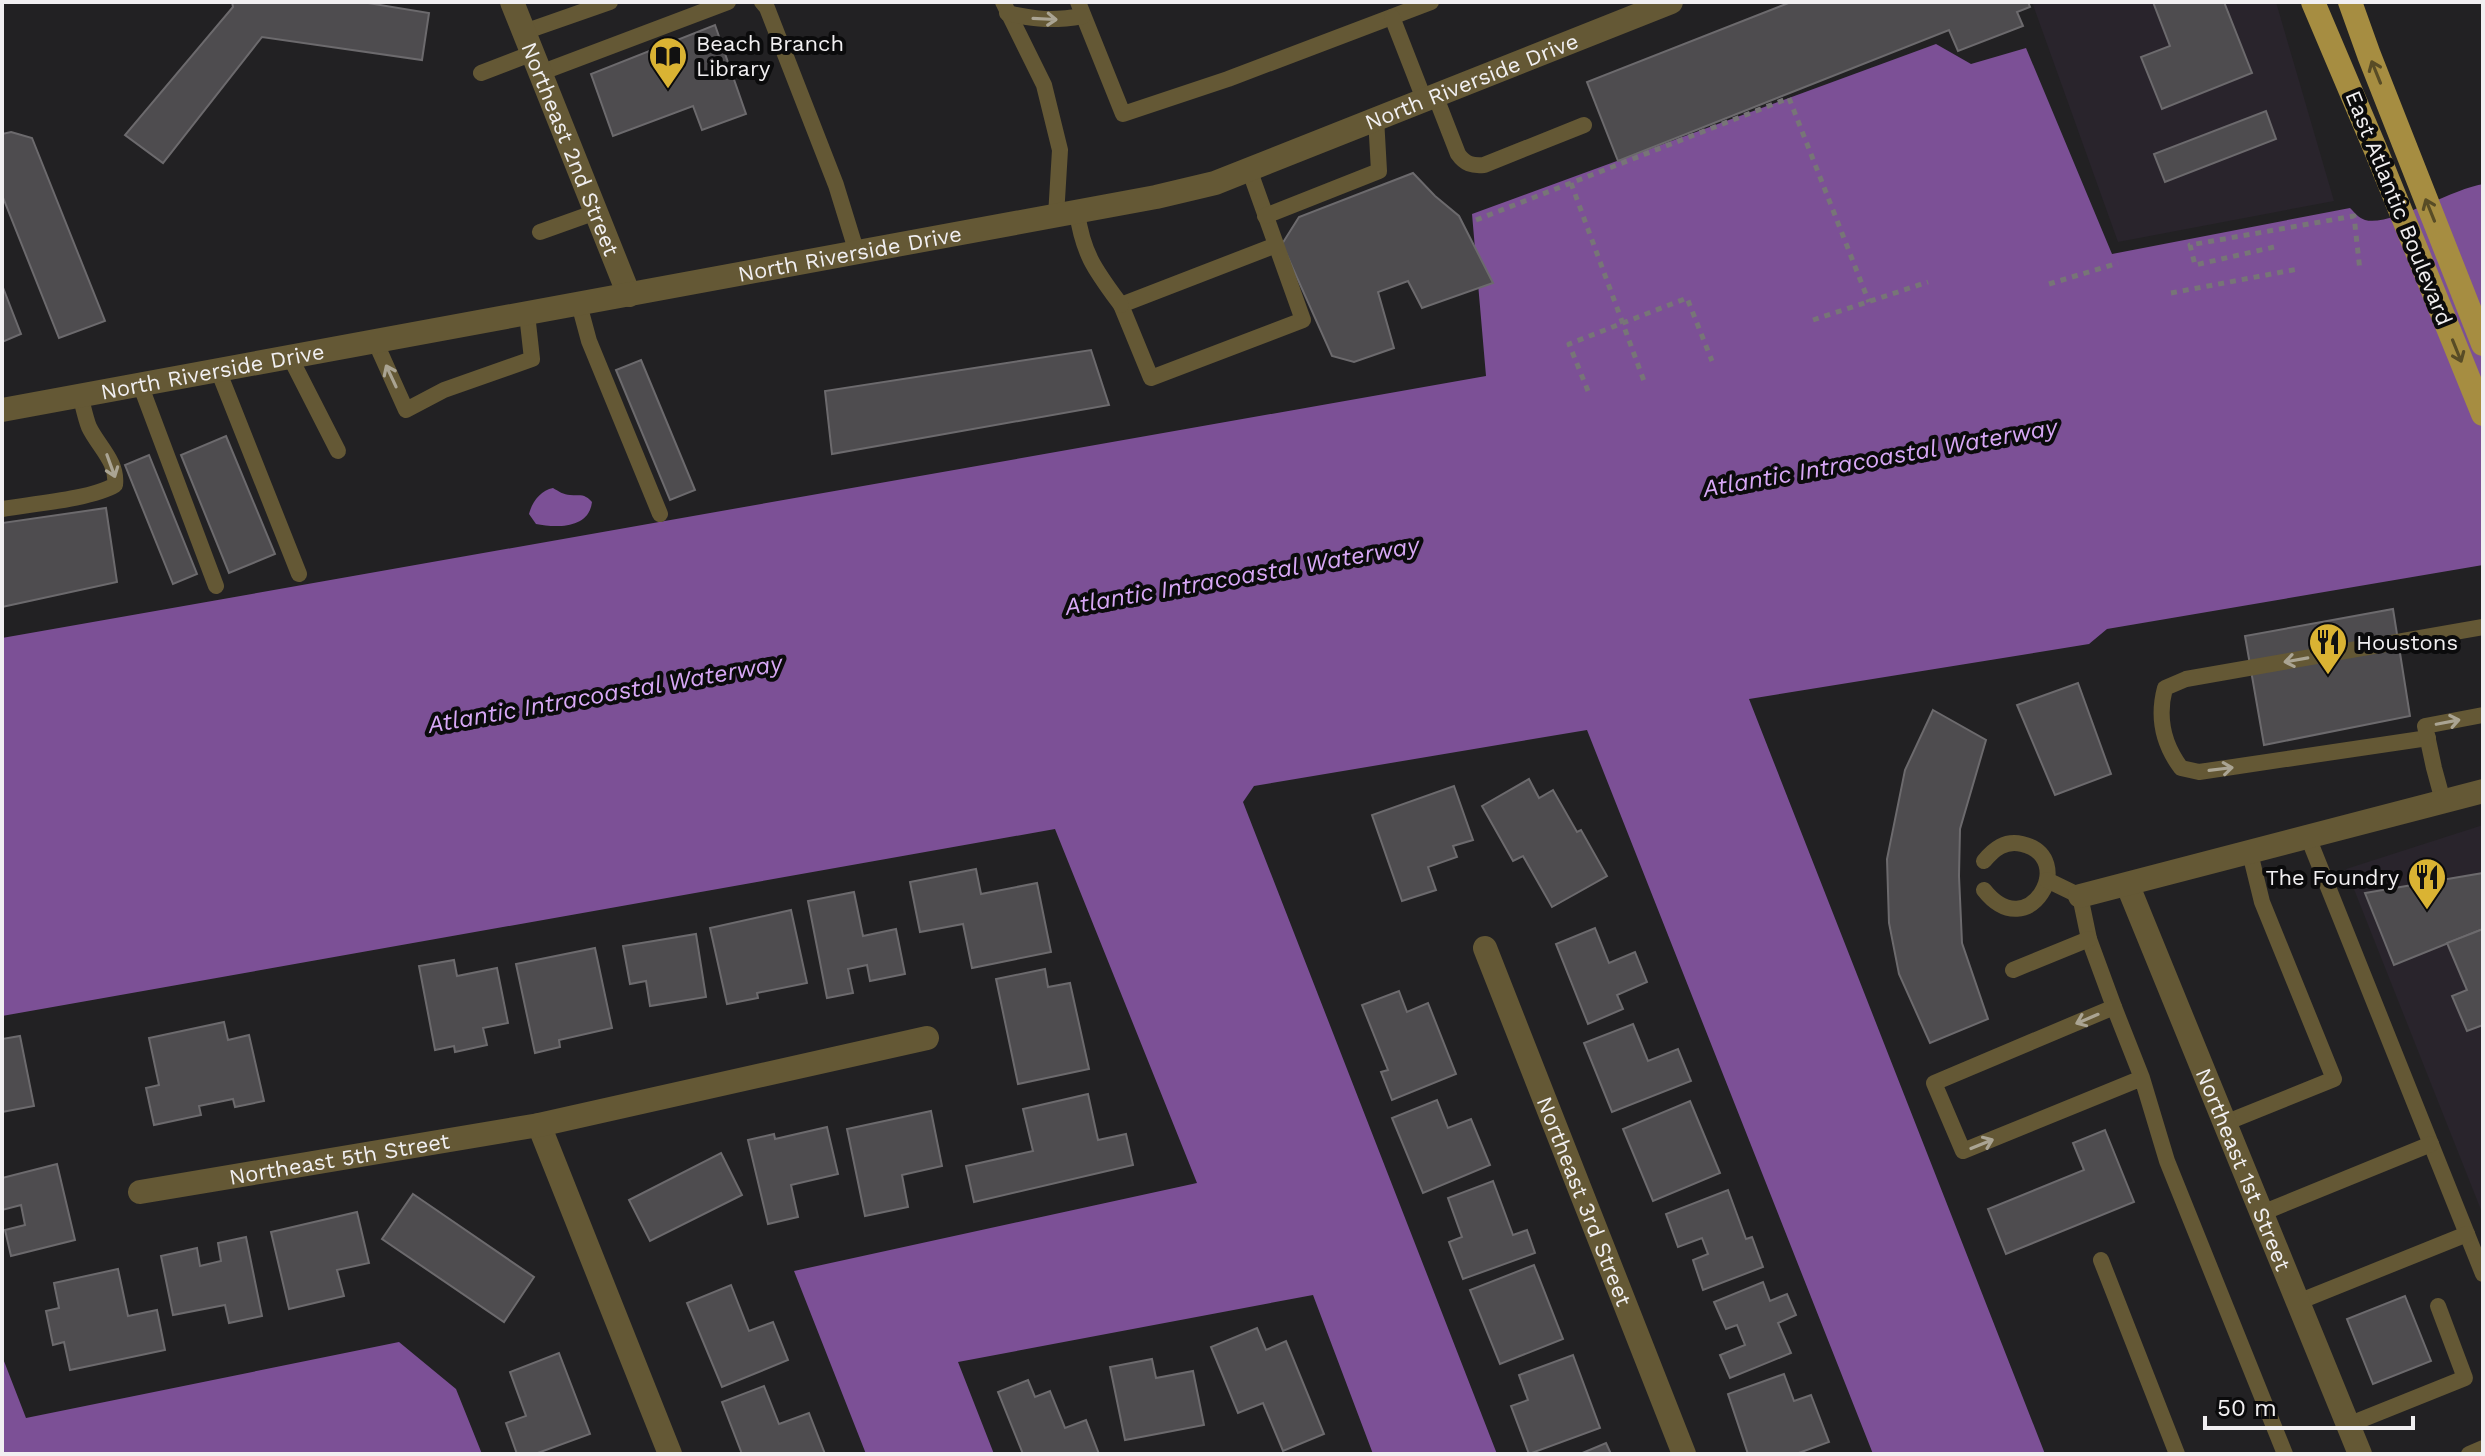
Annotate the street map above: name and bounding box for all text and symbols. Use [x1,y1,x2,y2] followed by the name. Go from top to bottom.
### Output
[1031,12,1058,27] one-way arrow
[1361,28,1582,135] street label: North Riverside Drive
[696,31,844,81] place label: Beach Branch Library
[647,35,689,90] library icon: Beach Branch Library
[517,38,624,259] street label: Northeast 2nd Street
[2367,60,2382,85] one-way arrow
[2340,87,2458,329] street label: East Atlantic Boulevard
[2422,198,2436,223] one-way arrow
[736,221,964,286] street label: North Riverside Drive
[98,338,326,404] street label: North Riverside Drive
[2451,338,2466,363] one-way arrow
[382,364,397,388] one-way arrow
[1700,413,2061,503] water label: Atlantic Intracoastal Waterway
[105,453,119,478] one-way arrow
[1062,531,1423,621] water label: Atlantic Intracoastal Waterway
[2307,621,2349,676] restaurant icon: Houstons
[2356,630,2458,655] place label: Houstons
[425,649,786,739] water label: Atlantic Intracoastal Waterway
[2284,653,2309,668] one-way arrow
[2435,713,2460,728] one-way arrow
[2207,762,2234,777] one-way arrow
[2406,856,2448,911] restaurant icon: The Foundry
[2266,865,2400,890] place label: The Foundry
[2075,1012,2100,1027] one-way arrow
[2191,1064,2296,1274] street label: Northeast 1st Street
[1532,1093,1637,1309] street label: Northeast 3rd Street
[227,1128,451,1189] street label: Northeast 5th Street
[1969,1135,1994,1150] one-way arrow
[2205,1380,2413,1430] scale bar
[2217,1394,2277,1422] text: 50 m

